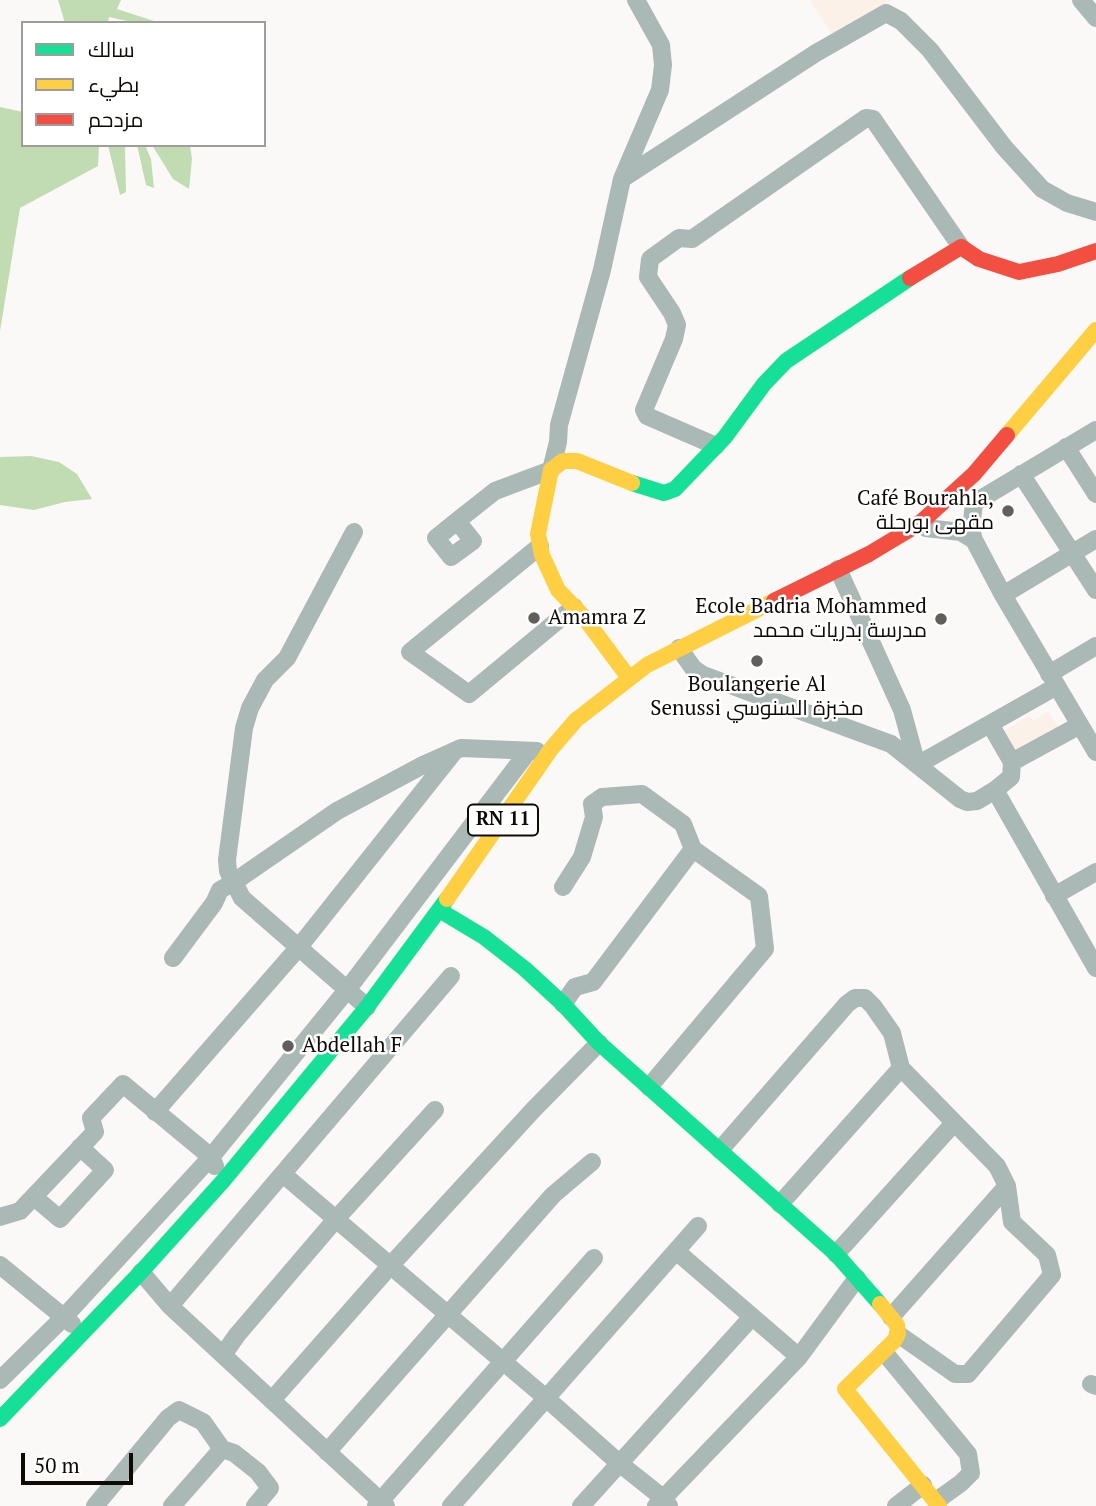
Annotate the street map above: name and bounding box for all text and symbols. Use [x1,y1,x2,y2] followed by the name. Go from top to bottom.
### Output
[21,21,266,147] legend
[88,35,135,63] text: سالك
[88,70,139,98] text: بطيء
[88,105,143,133] text: مزدحم
[857,486,994,536] place label: Café Bourahla, مقهى بورحلة
[1000,503,1016,519] marker: Café Bourahla, مقهى بورحلة
[695,594,927,644] place label: Ecole Badria Mohammed مدرسة بدريات محمد
[548,605,646,631] place label: Amamra Z
[526,610,542,626] marker: Amamra Z
[933,611,949,627] marker: Ecole Badria Mohammed مدرسة بدريات محمد
[749,653,765,669] marker: Boulangerie Al Senussi مخبزة السنوسي
[650,672,864,722] place label: Boulangerie Al Senussi مخبزة السنوسي
[468,804,538,835] road number: RN 11
[302,1033,402,1059] place label: Abdellah F
[280,1038,296,1054] marker: Abdellah F
[24,1440,136,1484] scale bar
[34,1451,80,1479] text: 50 m

